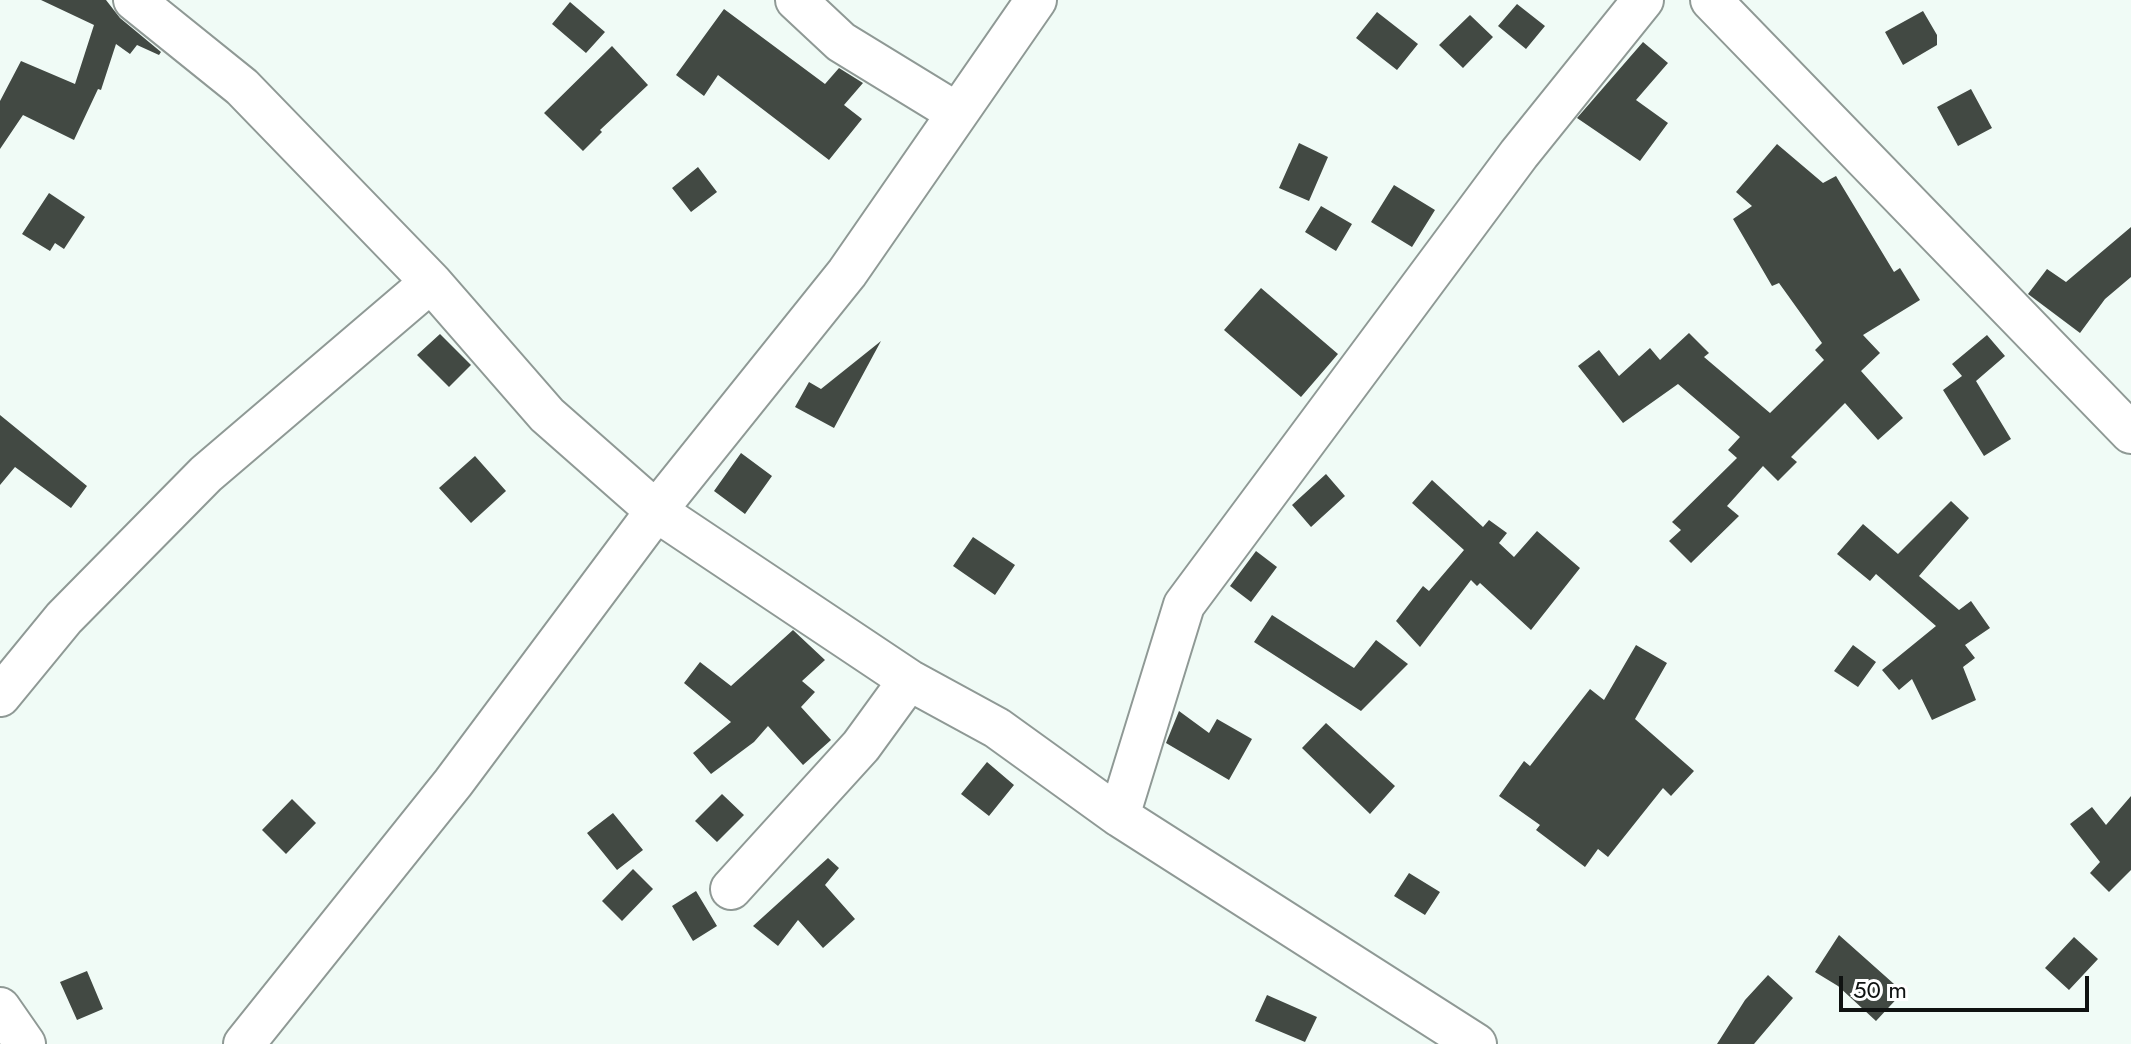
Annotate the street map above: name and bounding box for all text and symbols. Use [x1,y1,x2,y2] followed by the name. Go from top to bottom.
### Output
[1843,960,2093,1010] scale bar
[1853,972,1907,1007] text: 50 m

